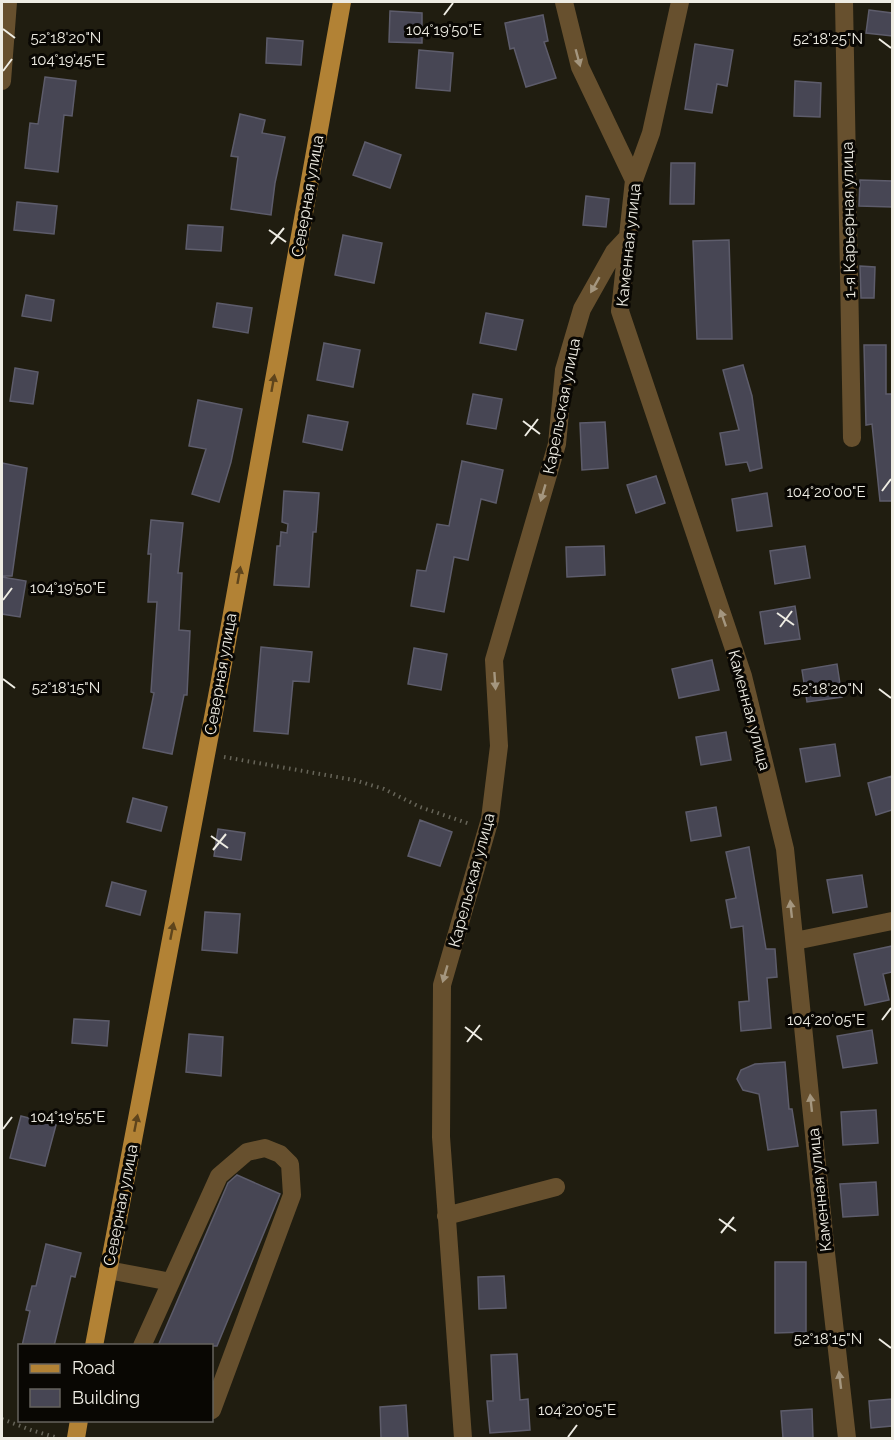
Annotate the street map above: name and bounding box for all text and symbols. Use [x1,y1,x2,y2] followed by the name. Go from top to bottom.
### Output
[406,21,482,39] text: 104°19'50"E
[31,29,101,47] text: 52°18'20"N
[793,30,863,48] text: 52°18'25"N
[573,49,583,67] one-way arrow
[31,51,105,69] text: 104°19'45"E
[287,134,328,259] street label: Северная улица
[838,141,859,299] street label: 1-я Карьерная улица
[613,182,644,308] street label: Каменная улица
[590,277,601,293] one-way arrow
[539,337,584,476] street label: Карельская улица
[269,373,278,392] one-way arrow
[537,483,547,502] one-way arrow
[786,483,866,501] text: 104°20'00"E
[234,565,243,584] one-way arrow
[30,579,106,597] text: 104°19'50"E
[718,609,728,627] one-way arrow
[200,612,241,737] street label: Северная улица
[724,648,775,772] street label: Каменная улица
[490,671,500,690] one-way arrow
[32,679,100,697] text: 52°18'15"N
[793,680,863,698] text: 52°18'20"N
[444,811,499,949] street label: Карельская улица
[786,899,796,918] one-way arrow
[168,922,177,941] one-way arrow
[440,964,450,983] one-way arrow
[787,1011,865,1029] text: 104°20'05"E
[806,1093,816,1112] one-way arrow
[30,1108,106,1126] text: 104°19'55"E
[132,1113,141,1132] one-way arrow
[804,1127,835,1253] street label: Каменная улица
[99,1143,142,1267] street label: Северная улица
[794,1330,862,1348] text: 52°18'15"N
[18,1344,213,1422] legend
[72,1357,115,1378] text: Road
[836,1371,845,1390] one-way arrow
[72,1387,140,1408] text: Building
[538,1401,616,1419] text: 104°20'05"E

